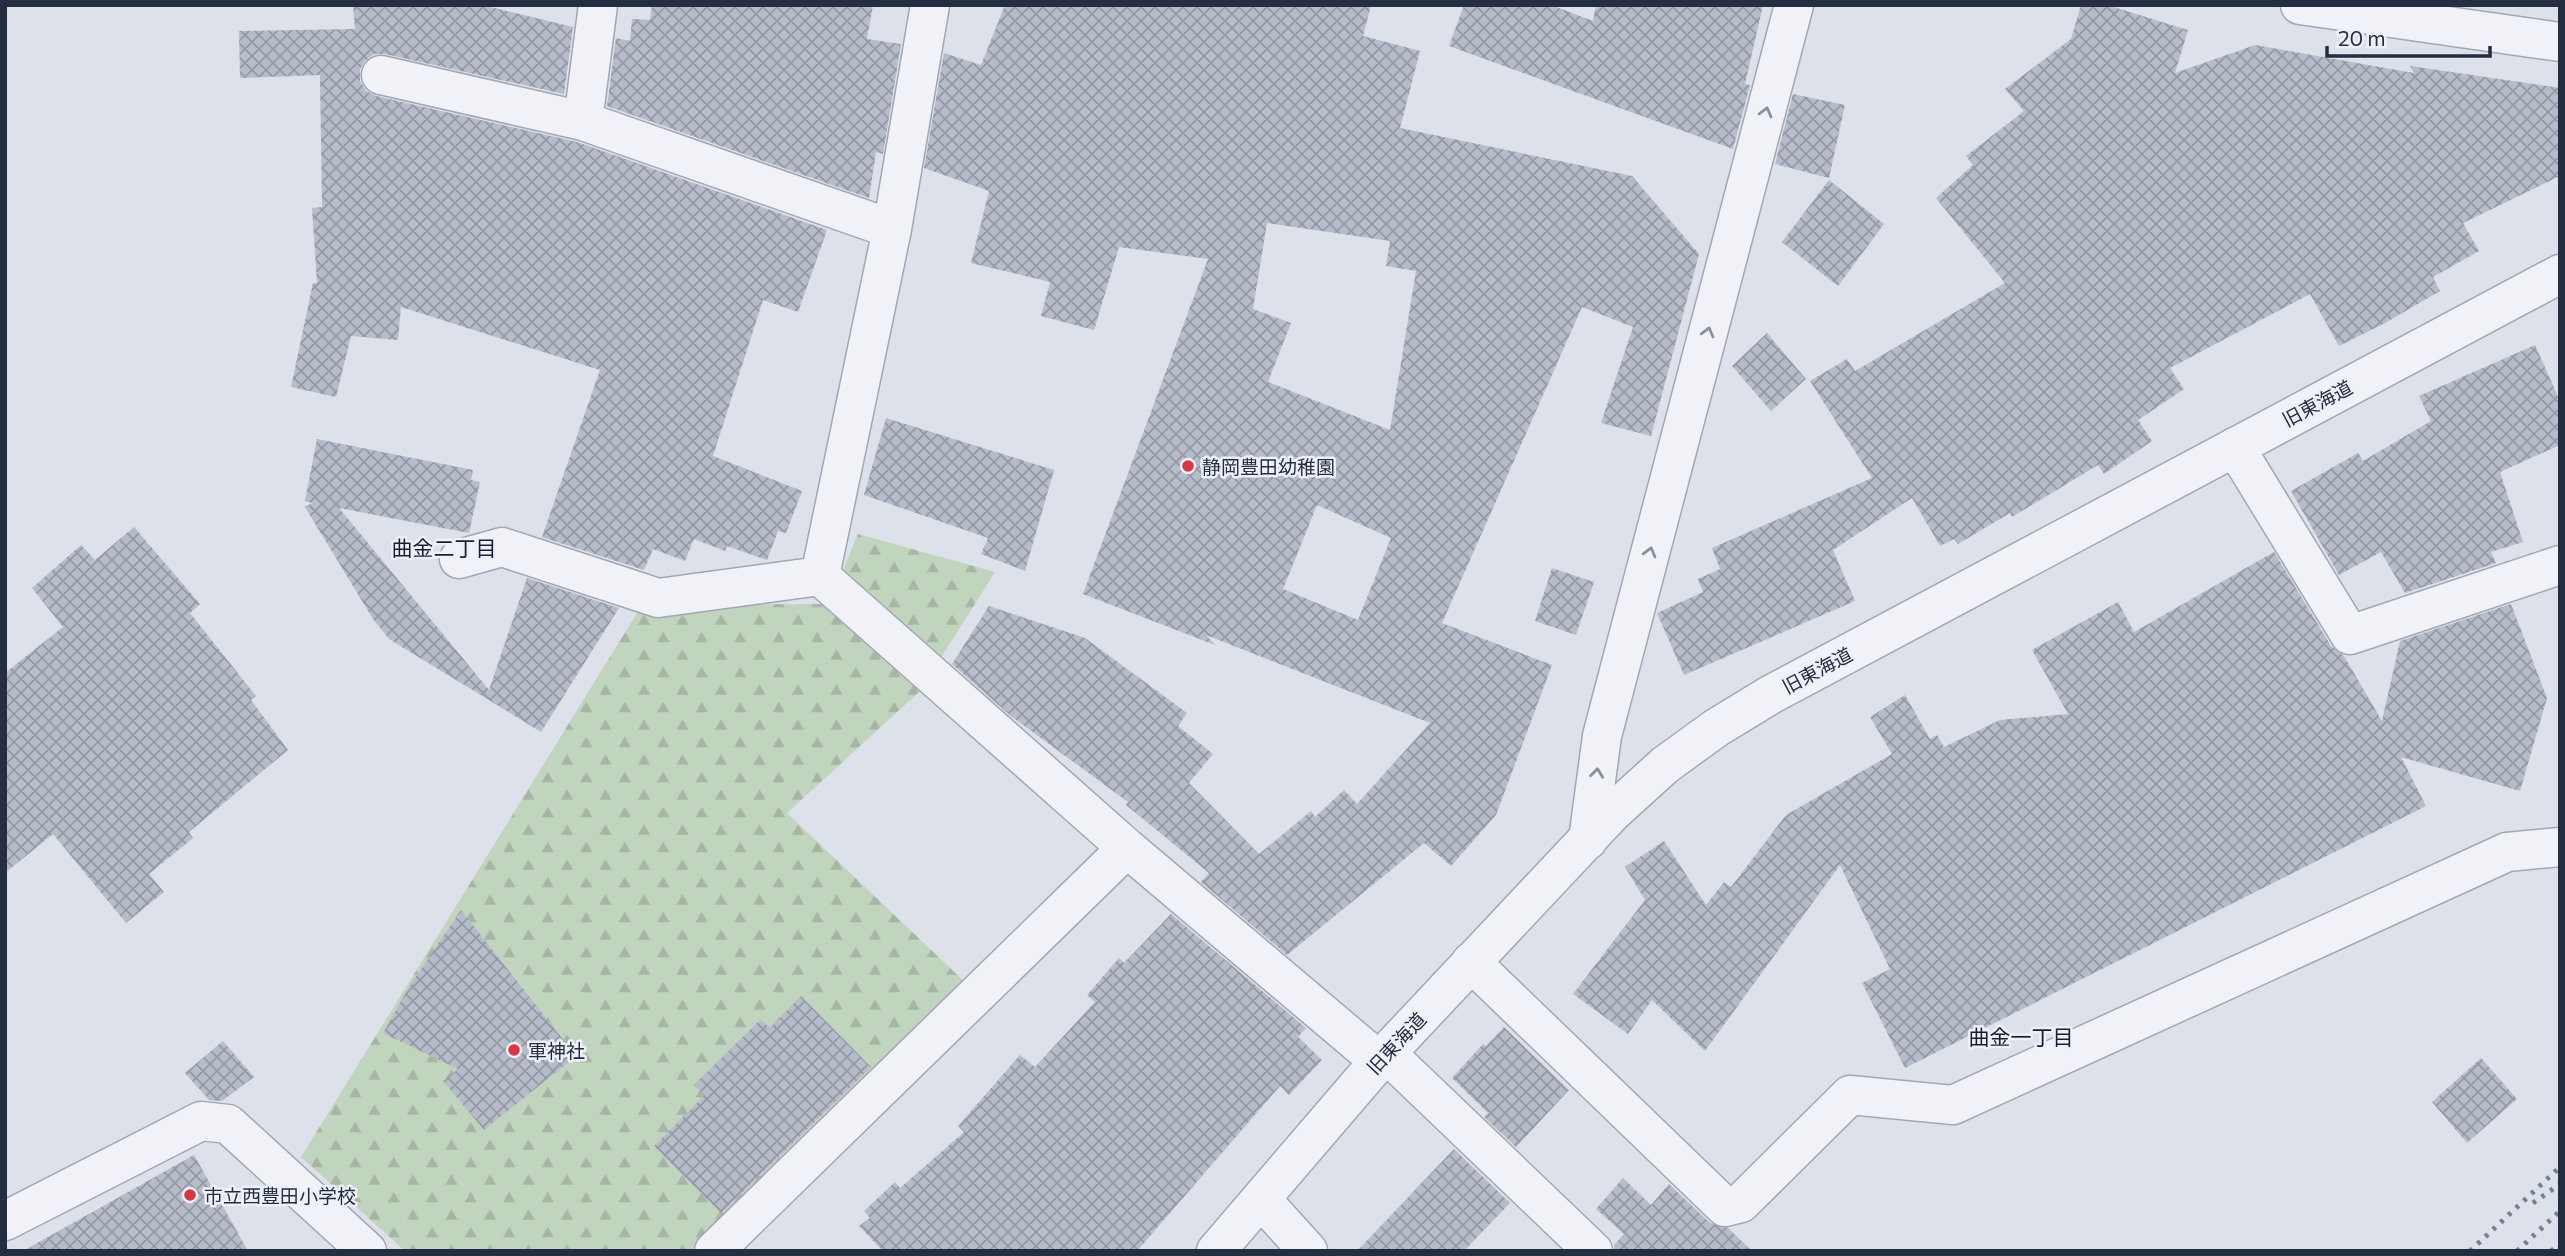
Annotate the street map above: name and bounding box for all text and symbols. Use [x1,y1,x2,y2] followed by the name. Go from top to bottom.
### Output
[2327,14,2490,58] scale bar
[2338,25,2386,50] text: 20 m
[1758,106,1772,118] one-way arrow
[1700,326,1714,338] one-way arrow
[2278,375,2356,431] street label: 旧東海道
[1202,455,1335,478] place label: 静岡豊田幼稚園
[1180,458,1196,474] marker: 静岡豊田幼稚園
[392,535,497,560] district label: 曲金二丁目
[1642,546,1656,558] one-way arrow
[1778,642,1856,698] street label: 旧東海道
[1589,767,1604,779] one-way arrow
[1362,1007,1430,1079] street label: 旧東海道
[1969,1024,2074,1049] district label: 曲金一丁目
[528,1039,585,1062] place label: 軍神社
[506,1042,522,1058] marker: 軍神社
[204,1184,356,1207] place label: 市立西豊田小学校
[182,1187,198,1203] marker: 市立西豊田小学校

